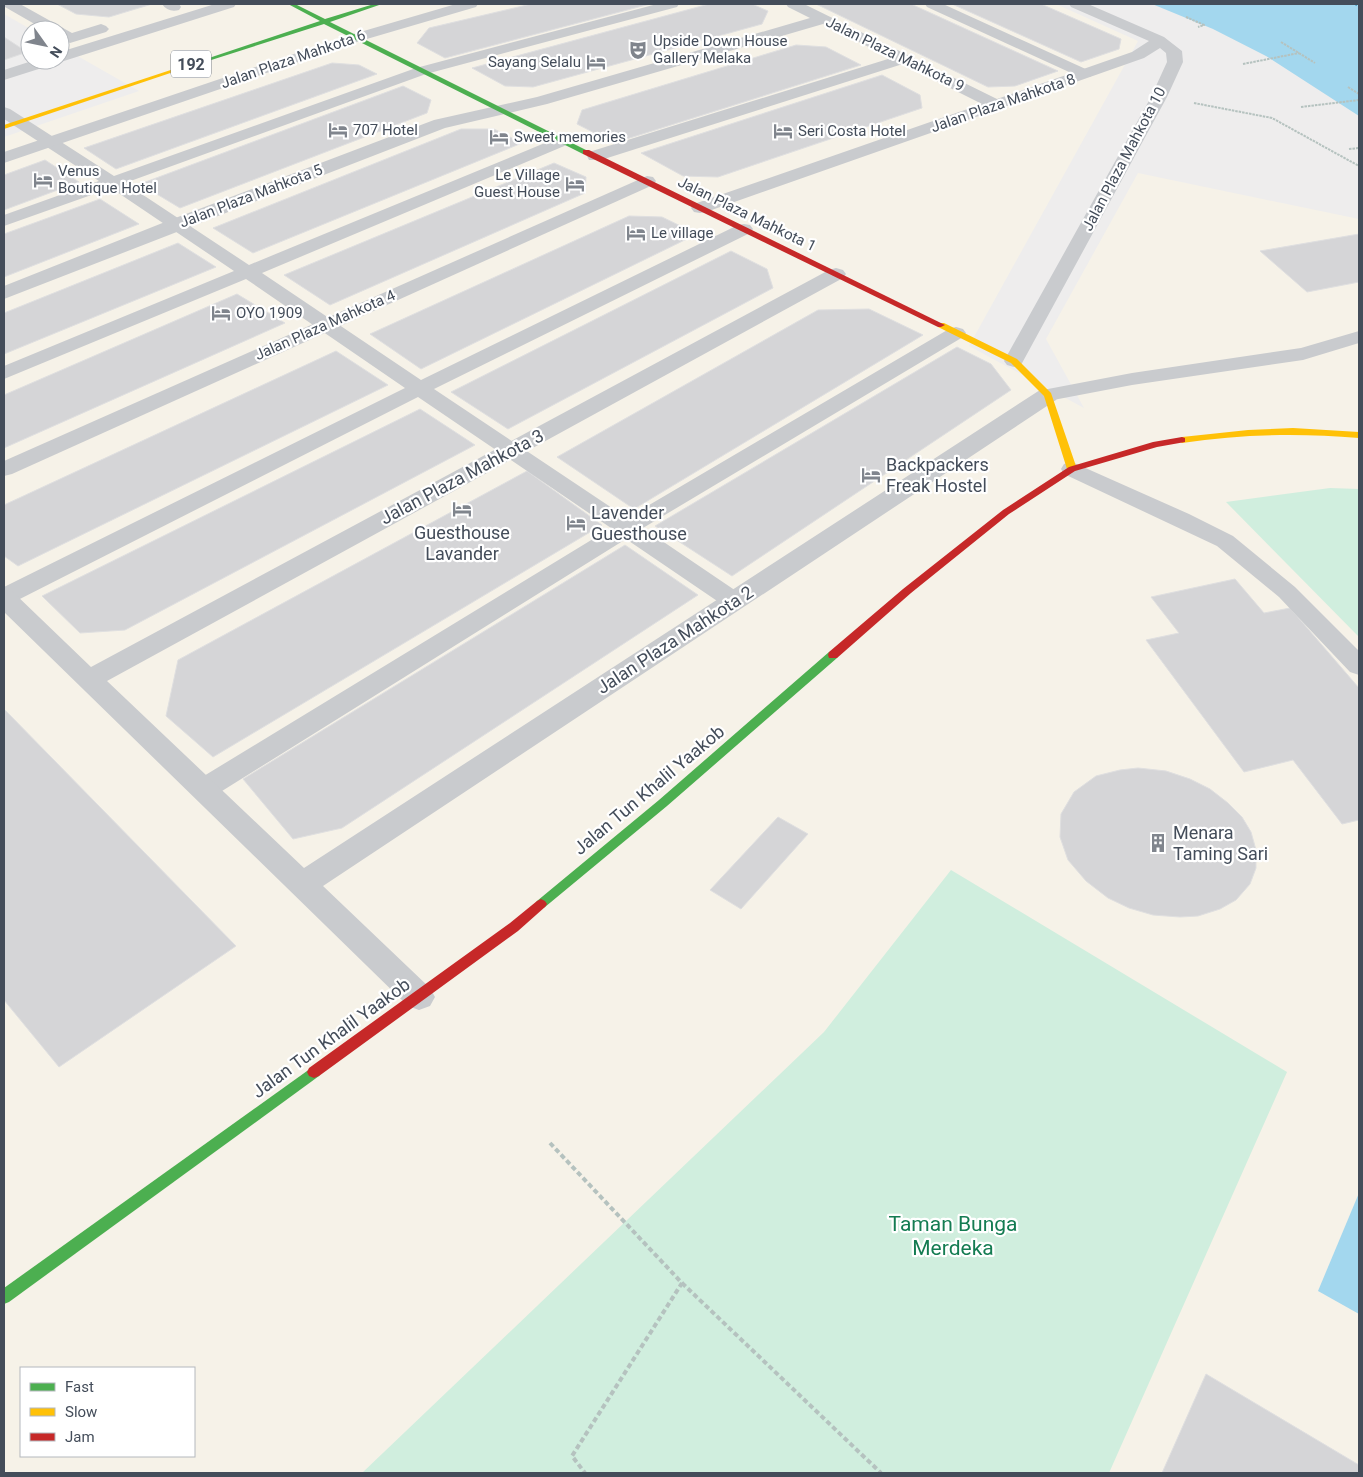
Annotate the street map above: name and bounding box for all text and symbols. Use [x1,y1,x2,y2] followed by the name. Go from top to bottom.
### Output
[823,13,967,95] street label: Jalan Plaza Mahkota 9
[20,20,70,70] north arrow
[218,26,368,92] street label: Jalan Plaza Mahkota 6
[653,32,788,67] place label: Upside Down House Gallery Melaka
[627,39,649,61] theatre icon: Upside Down House Gallery Melaka
[46,44,65,61] text: N
[171,51,211,78] road number: 192
[585,51,607,73] hotel icon: Sayang Selalu
[488,53,581,71] place label: Sayang Selalu
[928,70,1078,136] street label: Jalan Plaza Mahkota 8
[1078,84,1170,234] street label: Jalan Plaza Mahkota 10
[327,119,349,141] hotel icon: 707 Hotel
[772,120,794,142] hotel icon: Seri Costa Hotel
[353,121,418,139] place label: 707 Hotel
[798,122,906,140] place label: Seri Costa Hotel
[488,126,510,148] hotel icon: Sweet memories
[514,128,626,146] place label: Sweet memories
[177,160,325,232] street label: Jalan Plaza Mahkota 5
[58,162,157,197] place label: Venus Boutique Hotel
[474,166,560,201] place label: Le Village Guest House
[32,169,54,191] hotel icon: Venus Boutique Hotel
[564,173,586,195] hotel icon: Le Village Guest House
[675,173,819,255] street label: Jalan Plaza Mahkota 1
[625,222,647,244] hotel icon: Le village
[651,224,714,242] place label: Le village
[252,286,398,364] street label: Jalan Plaza Mahkota 4
[210,302,232,324] hotel icon: OYO 1909
[236,304,303,322] place label: OYO 1909
[376,425,547,529] street label: Jalan Plaza Mahkota 3
[886,454,989,496] place label: Backpackers Freak Hostel
[860,464,882,486] hotel icon: Backpackers Freak Hostel
[451,498,473,520] hotel icon: Guesthouse Lavander
[591,502,687,544] place label: Lavender Guesthouse
[565,512,587,534] hotel icon: Lavender Guesthouse
[414,522,510,564] place label: Guesthouse Lavander
[593,581,757,698] street label: Jalan Plaza Mahkota 2
[569,720,728,859] street label: Jalan Tun Khalil Yaakob
[1173,822,1268,864] place label: Menara Taming Sari
[1147,832,1169,854] building icon: Menara Taming Sari
[248,973,414,1102] street label: Jalan Tun Khalil Yaakob
[889,1212,1017,1260] park label: Taman Bunga Merdeka
[20,1367,195,1457] legend
[65,1378,94,1396] text: Fast
[65,1403,97,1421] text: Slow
[65,1428,95,1446] text: Jam

